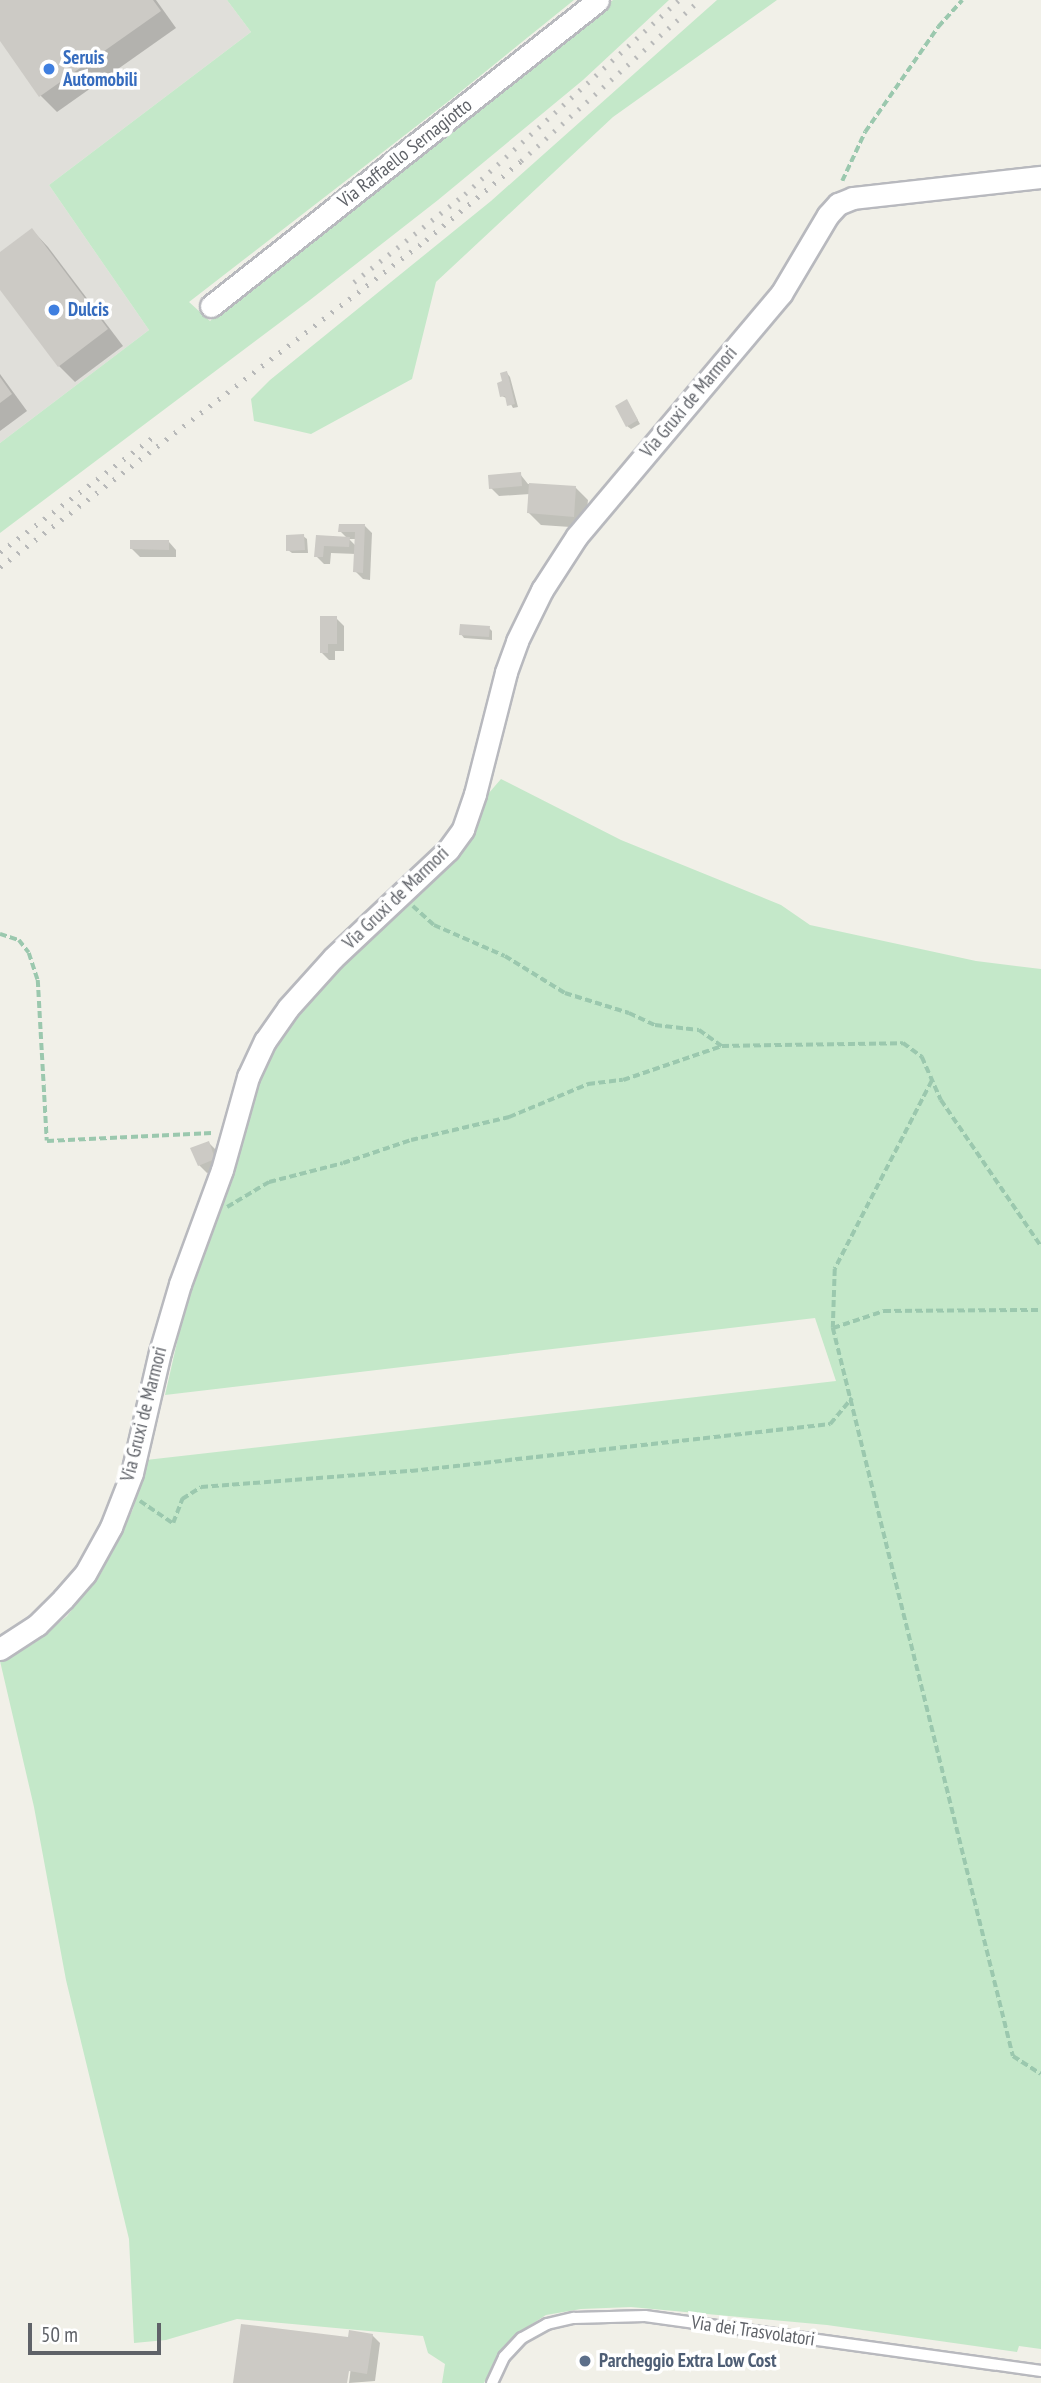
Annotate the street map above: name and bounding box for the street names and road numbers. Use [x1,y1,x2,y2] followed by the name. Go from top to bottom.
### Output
[333,94,477,212] street label: Via Raffaello Sernagiotto
[636,342,742,462] street label: Via Gruxi de Marmori
[338,842,454,954] street label: Via Gruxi de Marmori
[116,1344,172,1484] street label: Via Gruxi de Marmori
[689,2311,817,2351] street label: Via dei Trasvolatori

